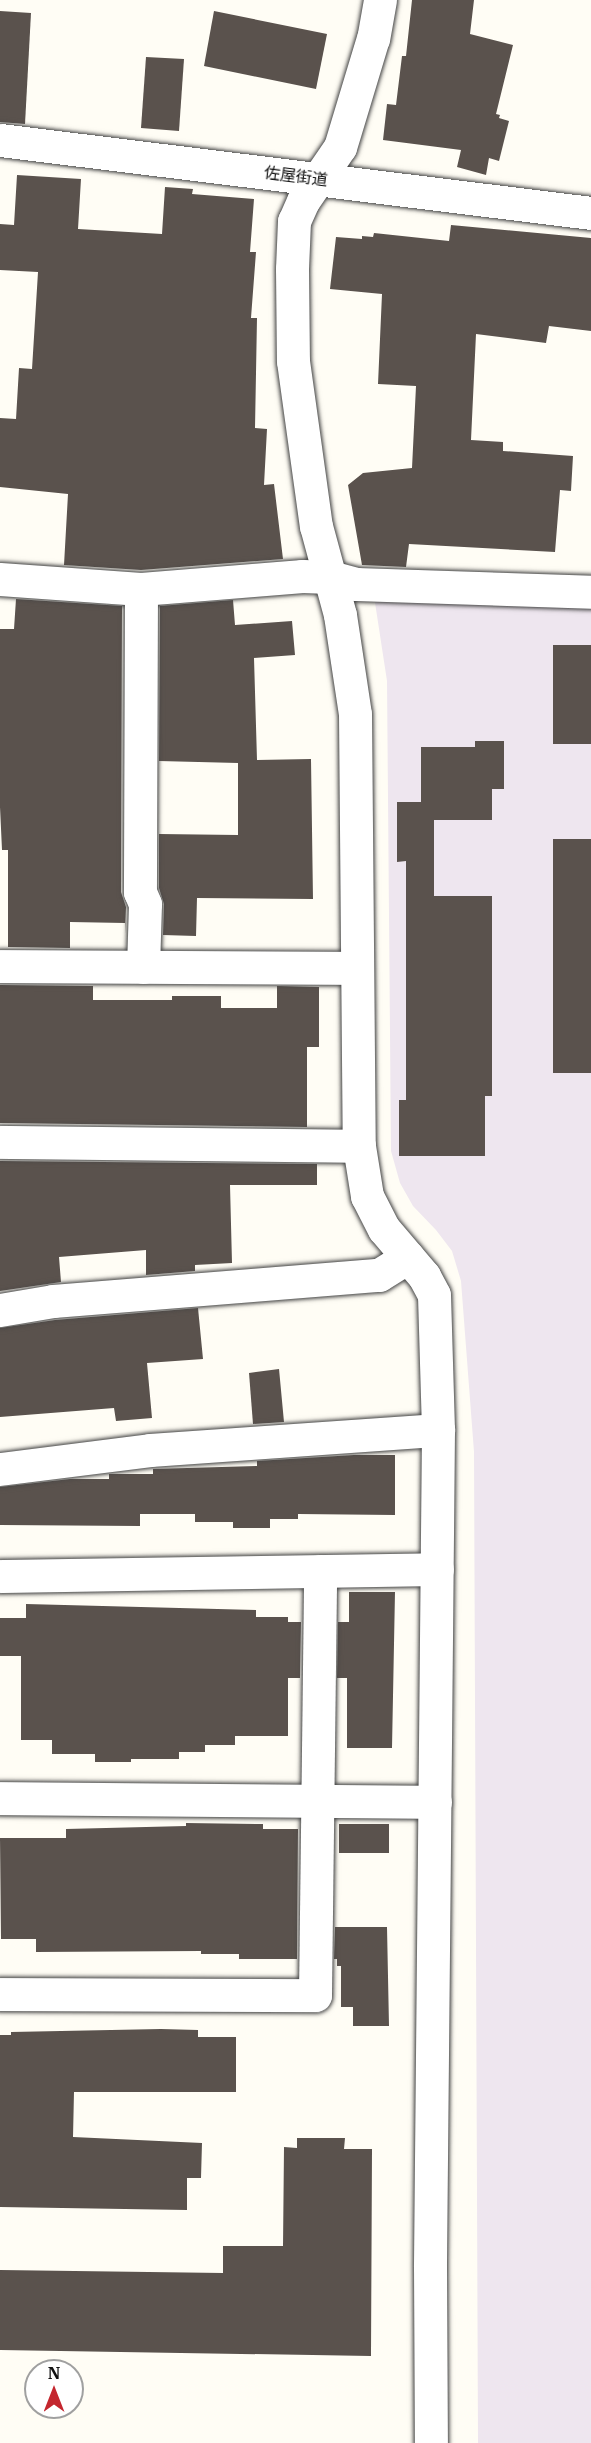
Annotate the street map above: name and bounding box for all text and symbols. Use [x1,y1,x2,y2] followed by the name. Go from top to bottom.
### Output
[263,163,329,189] street label: 佐屋街道
[24,2359,84,2419] north arrow
[48,2363,60,2383] text: N

